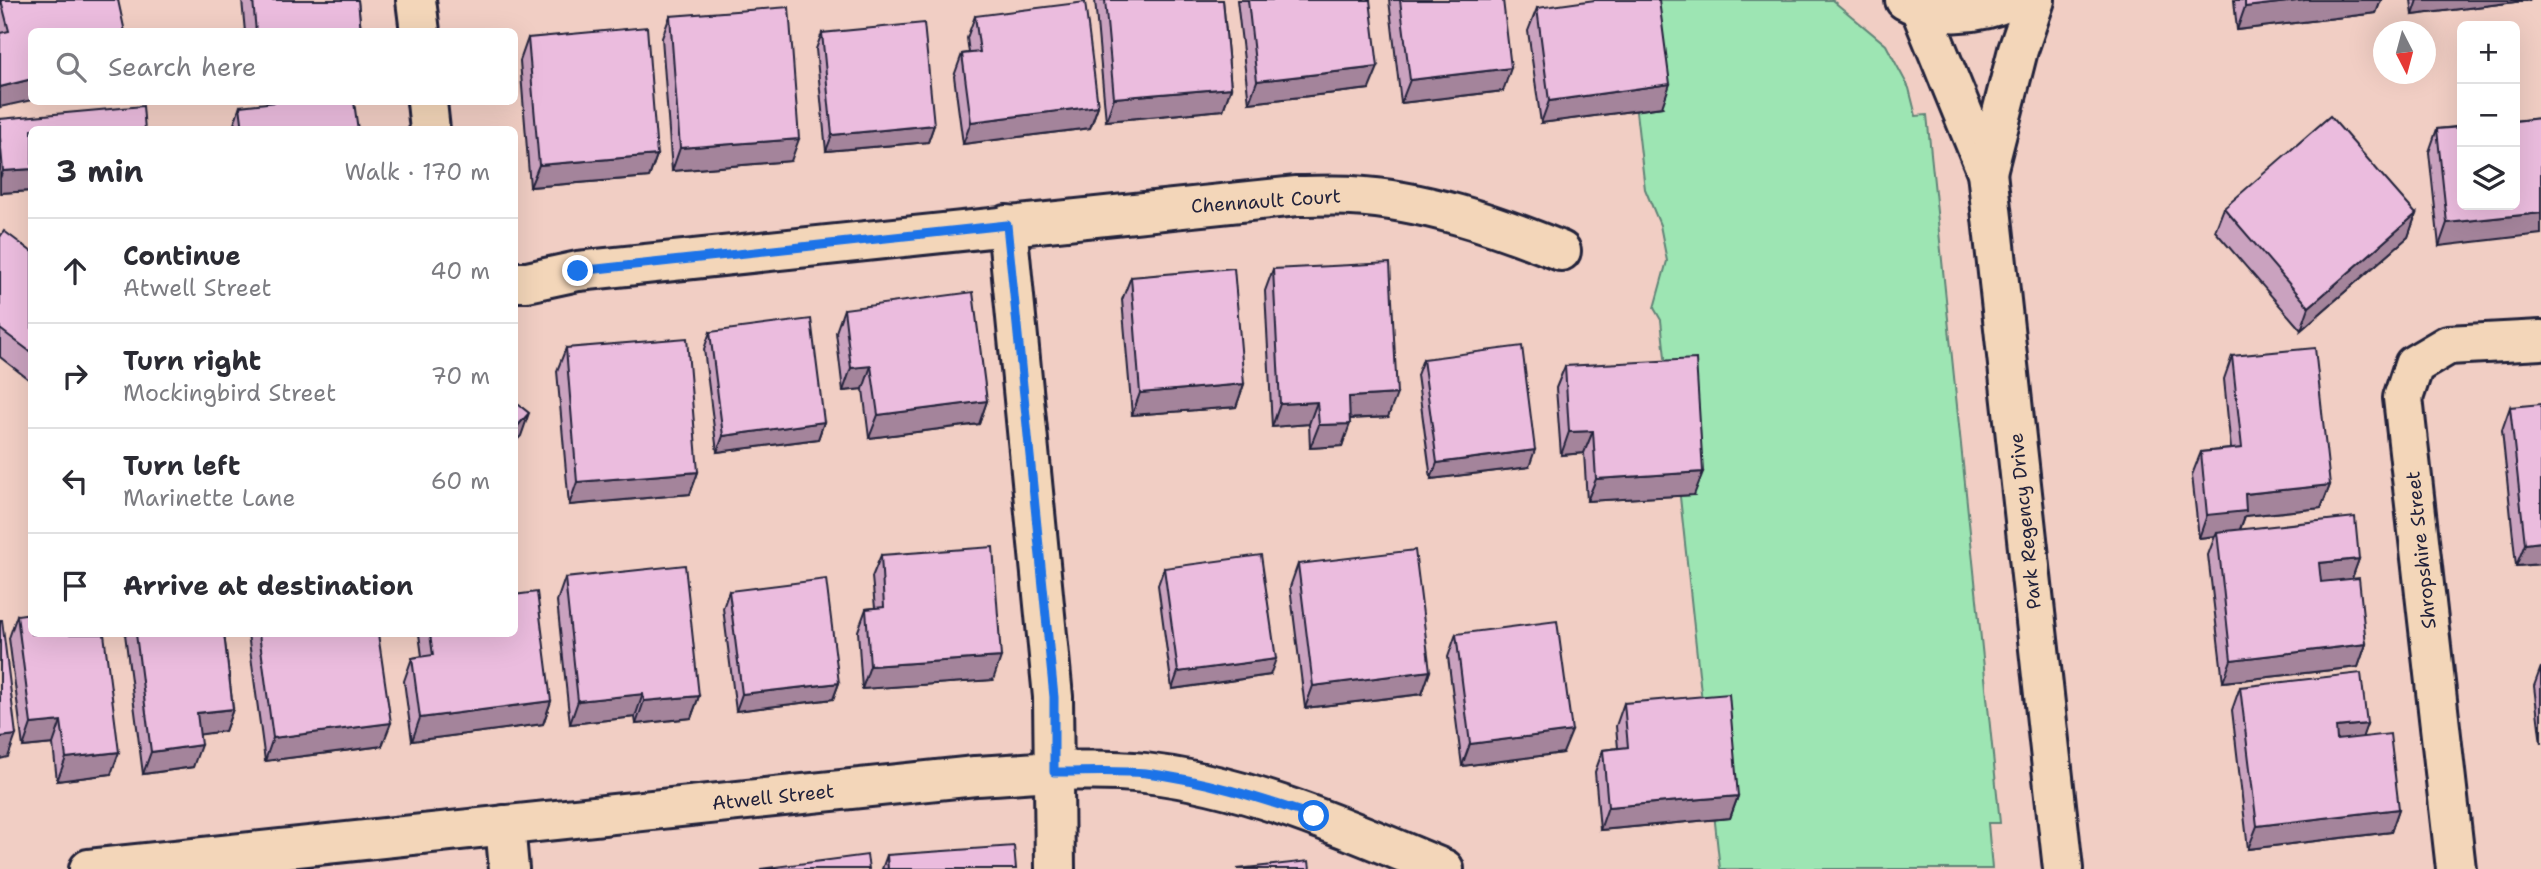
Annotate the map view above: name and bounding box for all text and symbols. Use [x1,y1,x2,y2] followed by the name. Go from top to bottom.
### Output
[2373,21,2436,84] north arrow
[2457,21,2520,210] map controls
[2457,21,2520,84] button: +
[28,28,518,105] search box
[52,48,90,86] icon: search
[108,49,257,84] text: Search here
[2457,84,2520,147] button: −
[2457,147,2520,210] button: layers
[56,151,143,192] text: 3 min
[345,157,490,187] text: Walk · 170 m
[1190,183,1342,219] street label: Chennault Court
[123,238,241,273] text: Continue
[56,252,94,290] icon: ahead
[562,255,593,286] route end
[430,256,490,286] text: 40 m
[123,273,271,303] text: Atwell Street
[123,343,261,378] text: Turn right
[56,357,94,395] icon: right
[431,361,490,391] text: 70 m
[123,378,336,408] text: Mockingbird Street
[2003,432,2047,610] street label: Park Regency Drive
[123,448,240,483] text: Turn left
[56,462,94,500] icon: left
[431,466,490,496] text: 60 m
[2400,470,2442,630] street label: Shropshire Street
[123,483,296,513] text: Marinette Lane
[56,567,94,605] icon: arrive
[123,568,413,603] text: Arrive at destination
[711,778,835,816] street label: Atwell Street
[1298,800,1329,831] route start

